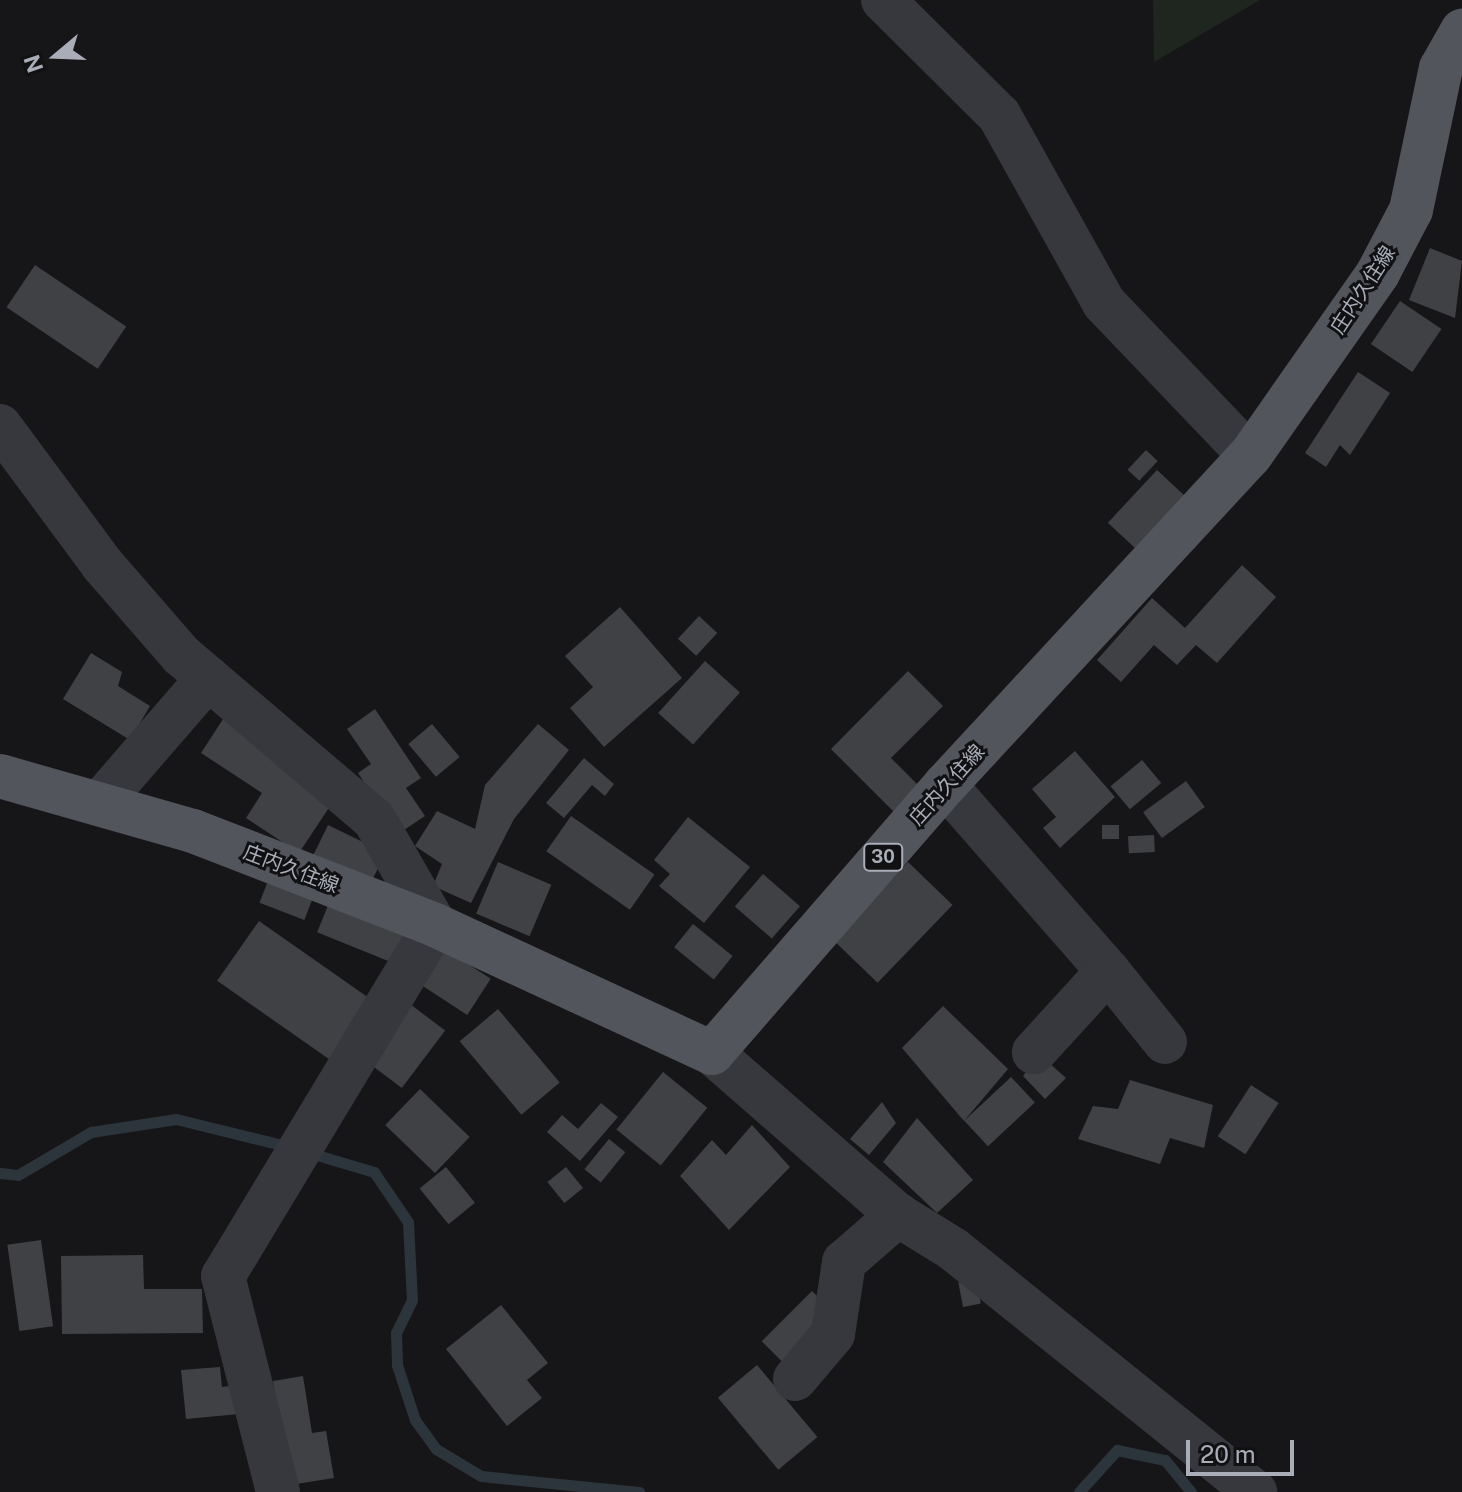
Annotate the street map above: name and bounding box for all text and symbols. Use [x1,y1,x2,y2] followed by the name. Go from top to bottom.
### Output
[16,16,96,96] north arrow
[18,51,48,76] text: N
[1326,242,1400,338] street label: 庄内久住線
[905,740,989,830] street label: 庄内久住線
[240,840,342,898] street label: 庄内久住線
[863,843,903,871] road number: 30
[1190,1424,1298,1474] scale bar
[1200,1440,1256,1468] text: 20 m

